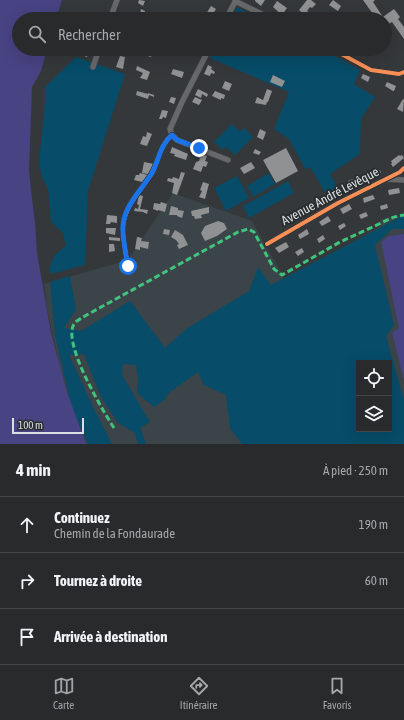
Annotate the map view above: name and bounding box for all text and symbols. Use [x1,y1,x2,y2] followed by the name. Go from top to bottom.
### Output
[12,12,392,56] search box
[26,23,48,45] icon: search
[58,26,120,43] text: Rechercher
[190,139,208,157] route end
[279,164,381,228] street label: Avenue André Levêque
[119,257,137,275] route start
[356,360,392,432] map controls
[356,360,392,396] button: locate
[356,396,392,432] button: layers
[12,416,84,435] scale bar
[18,419,43,431] text: 100 m
[16,460,51,480] text: 4 min
[323,463,388,478] text: À pied · 250 m
[54,509,110,526] text: Continuez
[16,514,38,536] icon: ahead
[359,517,388,532] text: 190 m
[54,526,175,541] text: Chemin de la Fondaurade
[16,570,38,592] icon: right
[54,572,142,589] text: Tournez à droite
[365,573,388,588] text: 60 m
[16,626,38,648] icon: arrive
[54,628,168,645] text: Arrivée à destination
[53,675,75,711] tab: Carte
[180,675,218,711] tab: Itinéraire
[323,675,351,711] tab: Favoris

